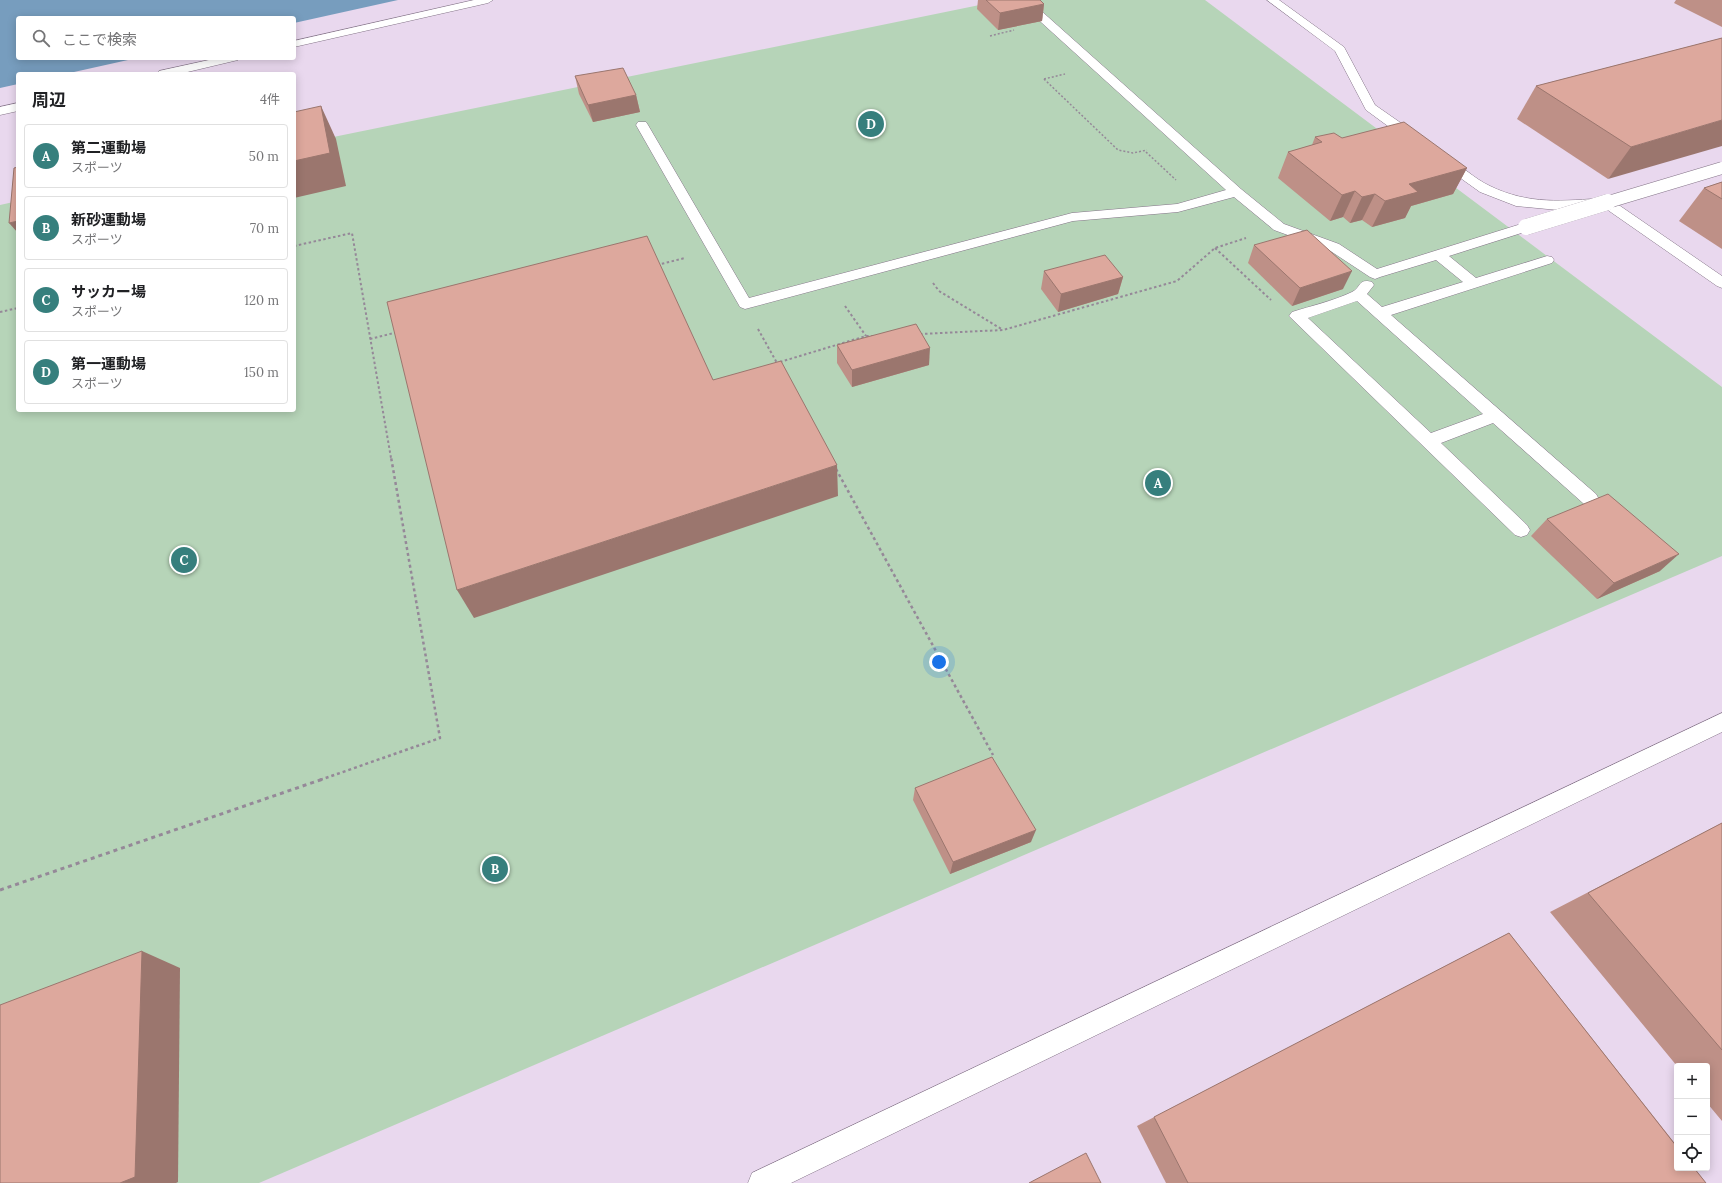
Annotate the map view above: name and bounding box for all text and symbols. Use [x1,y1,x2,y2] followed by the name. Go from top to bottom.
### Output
[16,16,296,60] search box
[30,27,52,49] icon: search
[62,30,137,49] text: ここで検索
[32,89,66,111] text: 周辺
[260,91,280,108] text: 4件
[858,109,884,139] pin: D
[71,138,146,157] text: 第二運動場
[42,148,50,165] text: A
[249,148,279,165] text: 50 m
[71,159,123,176] text: スポーツ
[71,210,146,229] text: 新砂運動場
[42,220,50,237] text: B
[250,220,279,237] text: 70 m
[71,231,123,248] text: スポーツ
[71,282,146,301] text: サッカー場
[42,292,50,309] text: C
[244,292,279,309] text: 120 m
[71,303,123,320] text: スポーツ
[71,354,146,373] text: 第一運動場
[41,364,51,381] text: D
[244,364,279,381] text: 150 m
[71,375,123,392] text: スポーツ
[1145,468,1171,498] pin: A
[171,545,197,575] pin: C
[929,652,949,672] your location
[482,854,508,884] pin: B
[1674,1063,1710,1171] map controls
[1674,1063,1710,1099] button: +
[1674,1099,1710,1135] button: −
[1674,1135,1710,1171] button: locate

